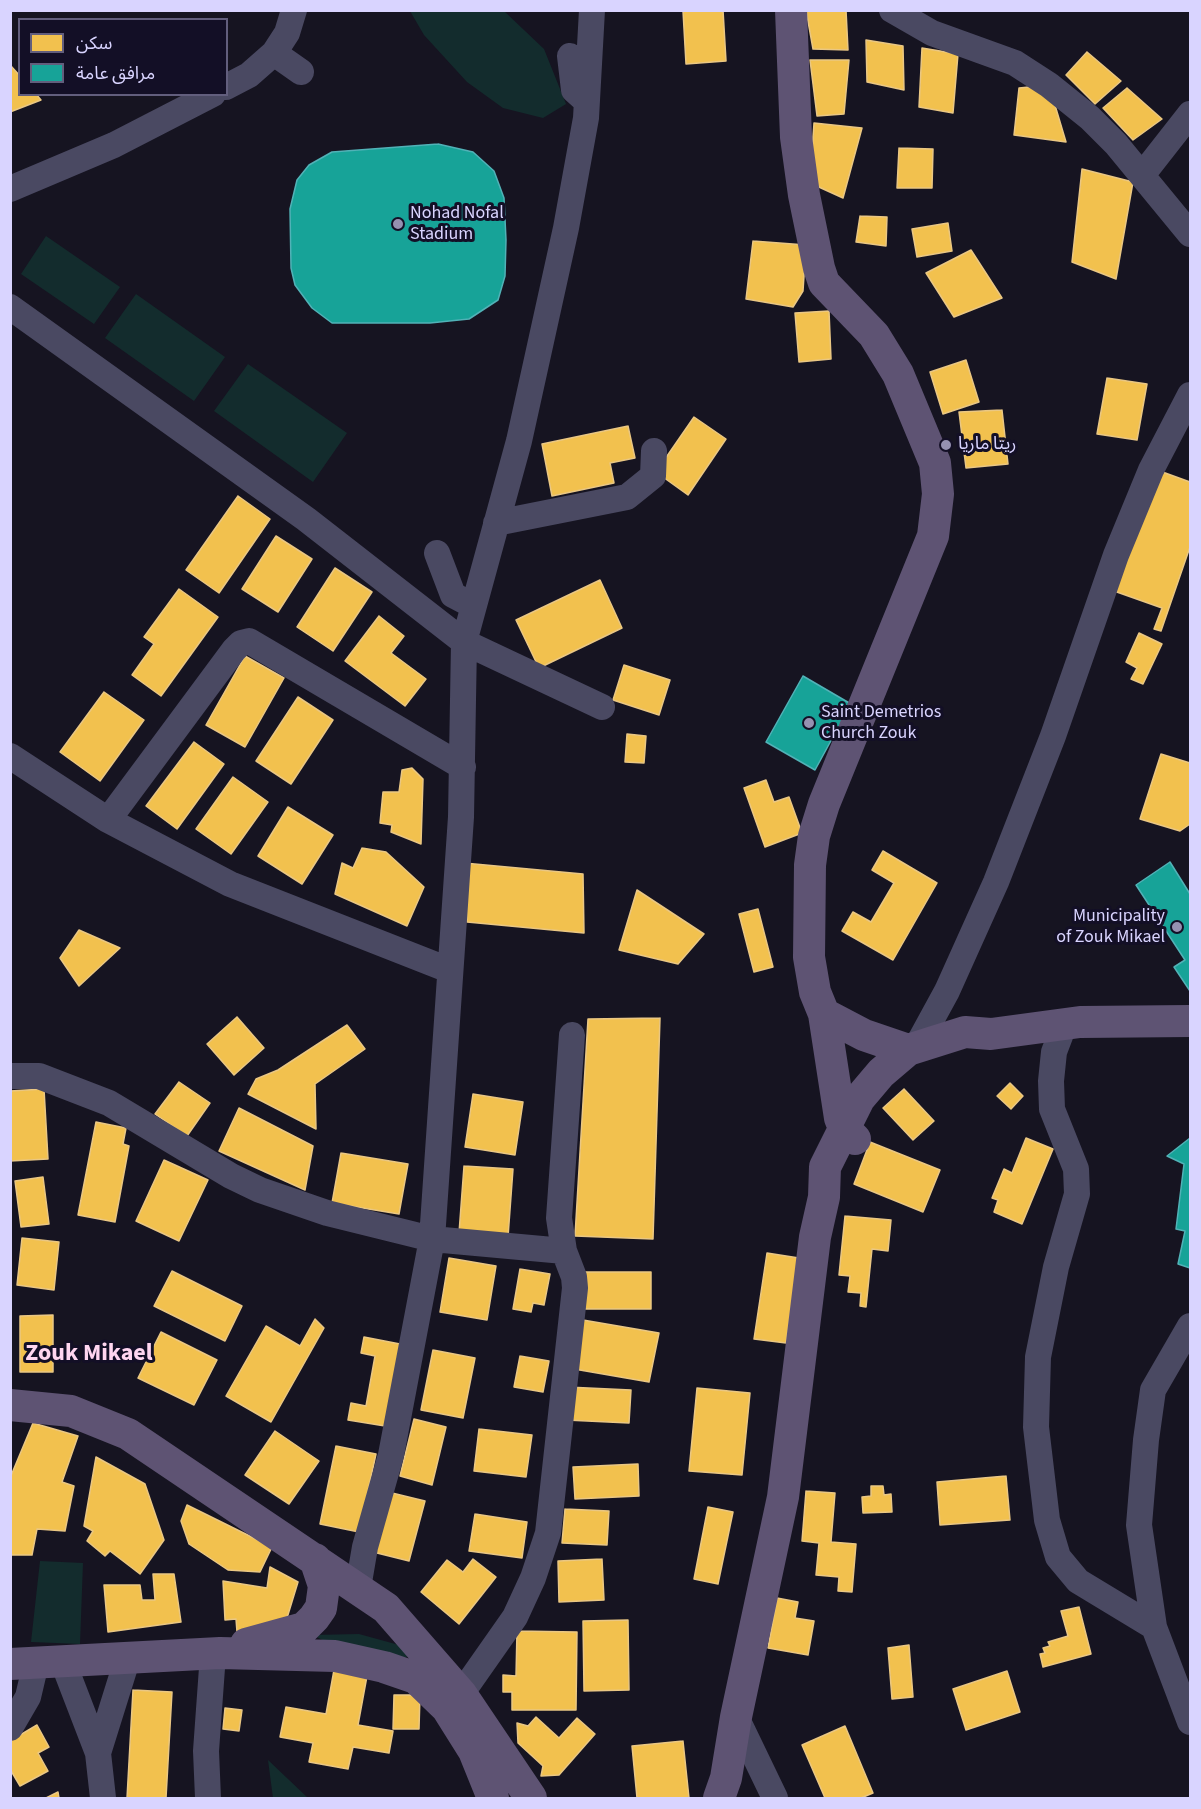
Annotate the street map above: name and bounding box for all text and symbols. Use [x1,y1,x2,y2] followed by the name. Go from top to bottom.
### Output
[18,18,228,96] legend
[76,31,112,56] text: سكن
[76,61,155,86] text: مرافق عامة
[410,203,504,246] place label: Nohad Nofal Stadium
[391,217,405,231] marker: Nohad Nofal Stadium
[958,434,1016,456] place label: ريتا ماريا
[939,438,953,452] marker: ريتا ماريا
[821,702,941,744] place label: Saint Demetrios Church Zouk
[802,716,816,730] marker: Saint Demetrios Church Zouk
[1056,906,1165,948] place label: Municipality of Zouk Mikael
[1170,920,1184,934] marker: Municipality of Zouk Mikael
[25,1341,153,1369] district label: Zouk Mikael

